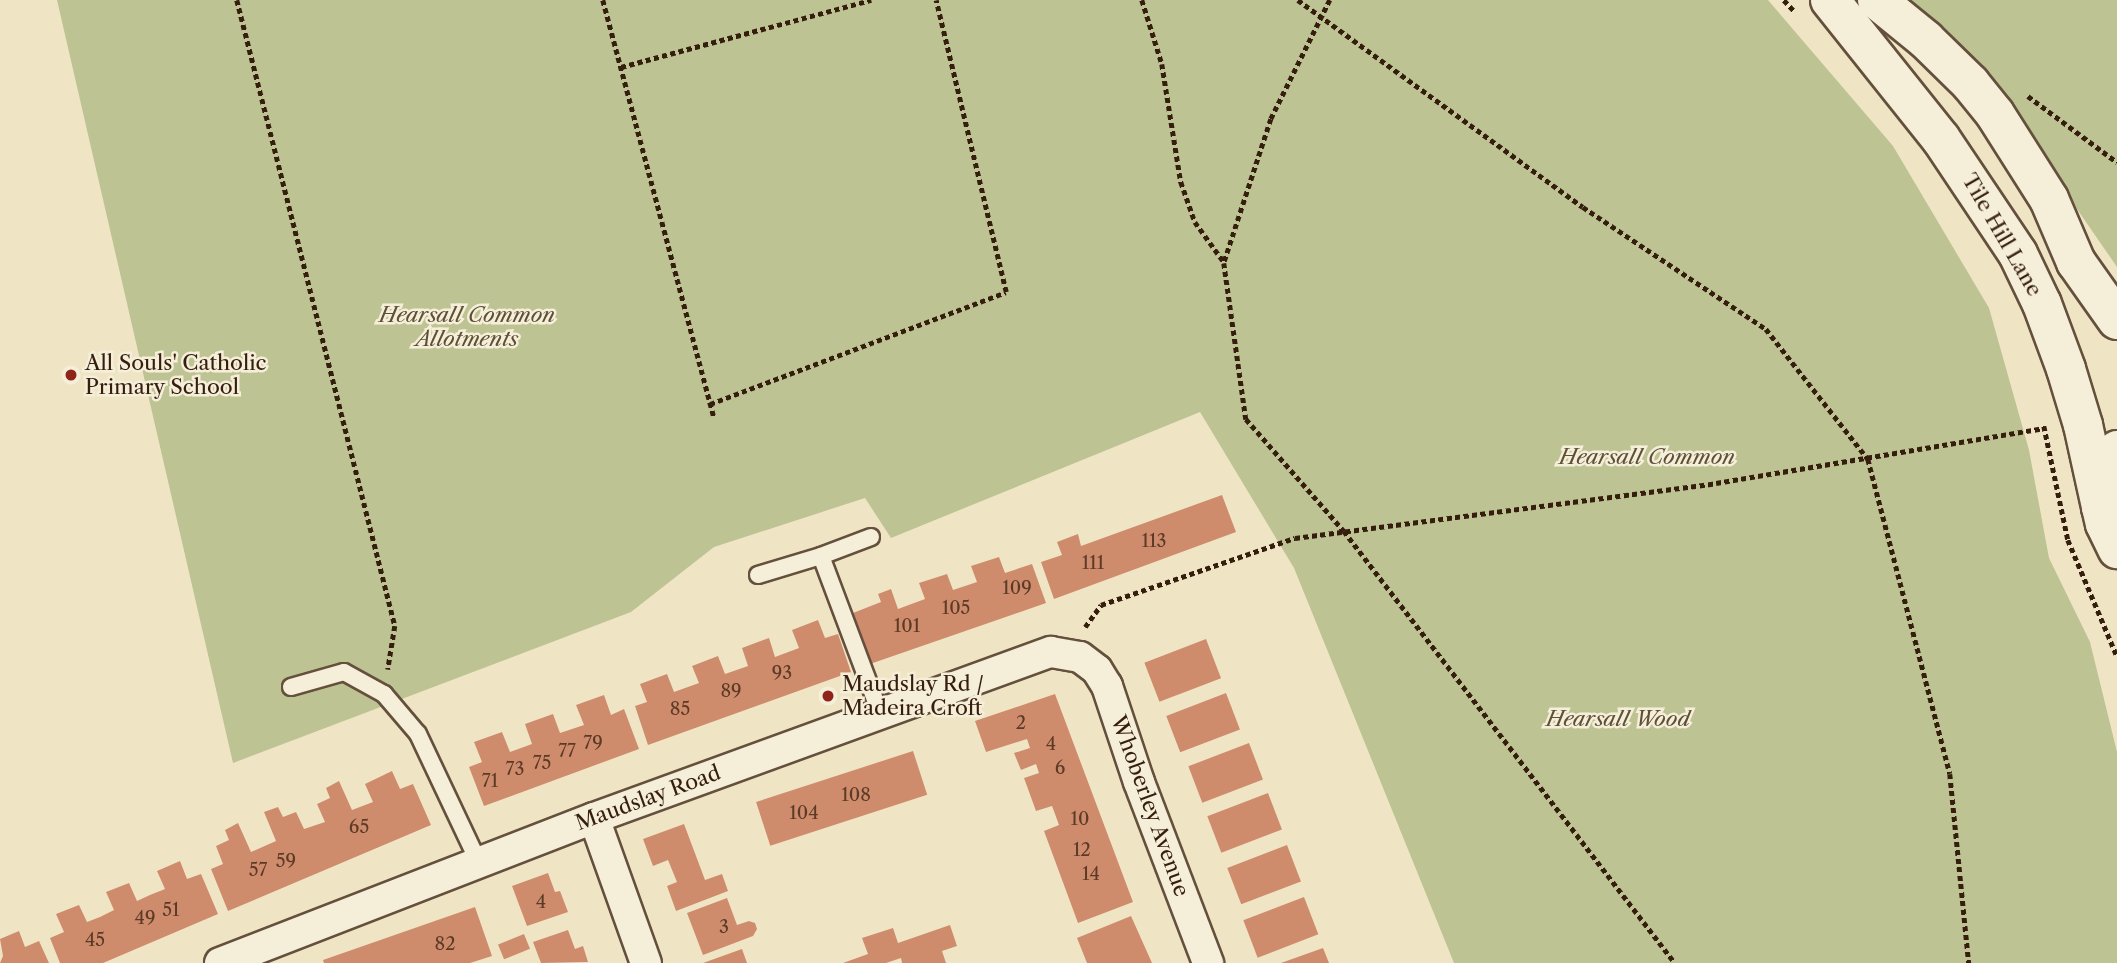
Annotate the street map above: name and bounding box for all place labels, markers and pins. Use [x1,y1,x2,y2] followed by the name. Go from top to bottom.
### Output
[85,350,267,400] place label: All Souls' Catholic Primary School
[63,367,79,383] marker: All Souls' Catholic Primary School
[842,671,984,721] place label: Maudslay Rd / Madeira Croft
[820,688,836,704] marker: Maudslay Rd / Madeira Croft

